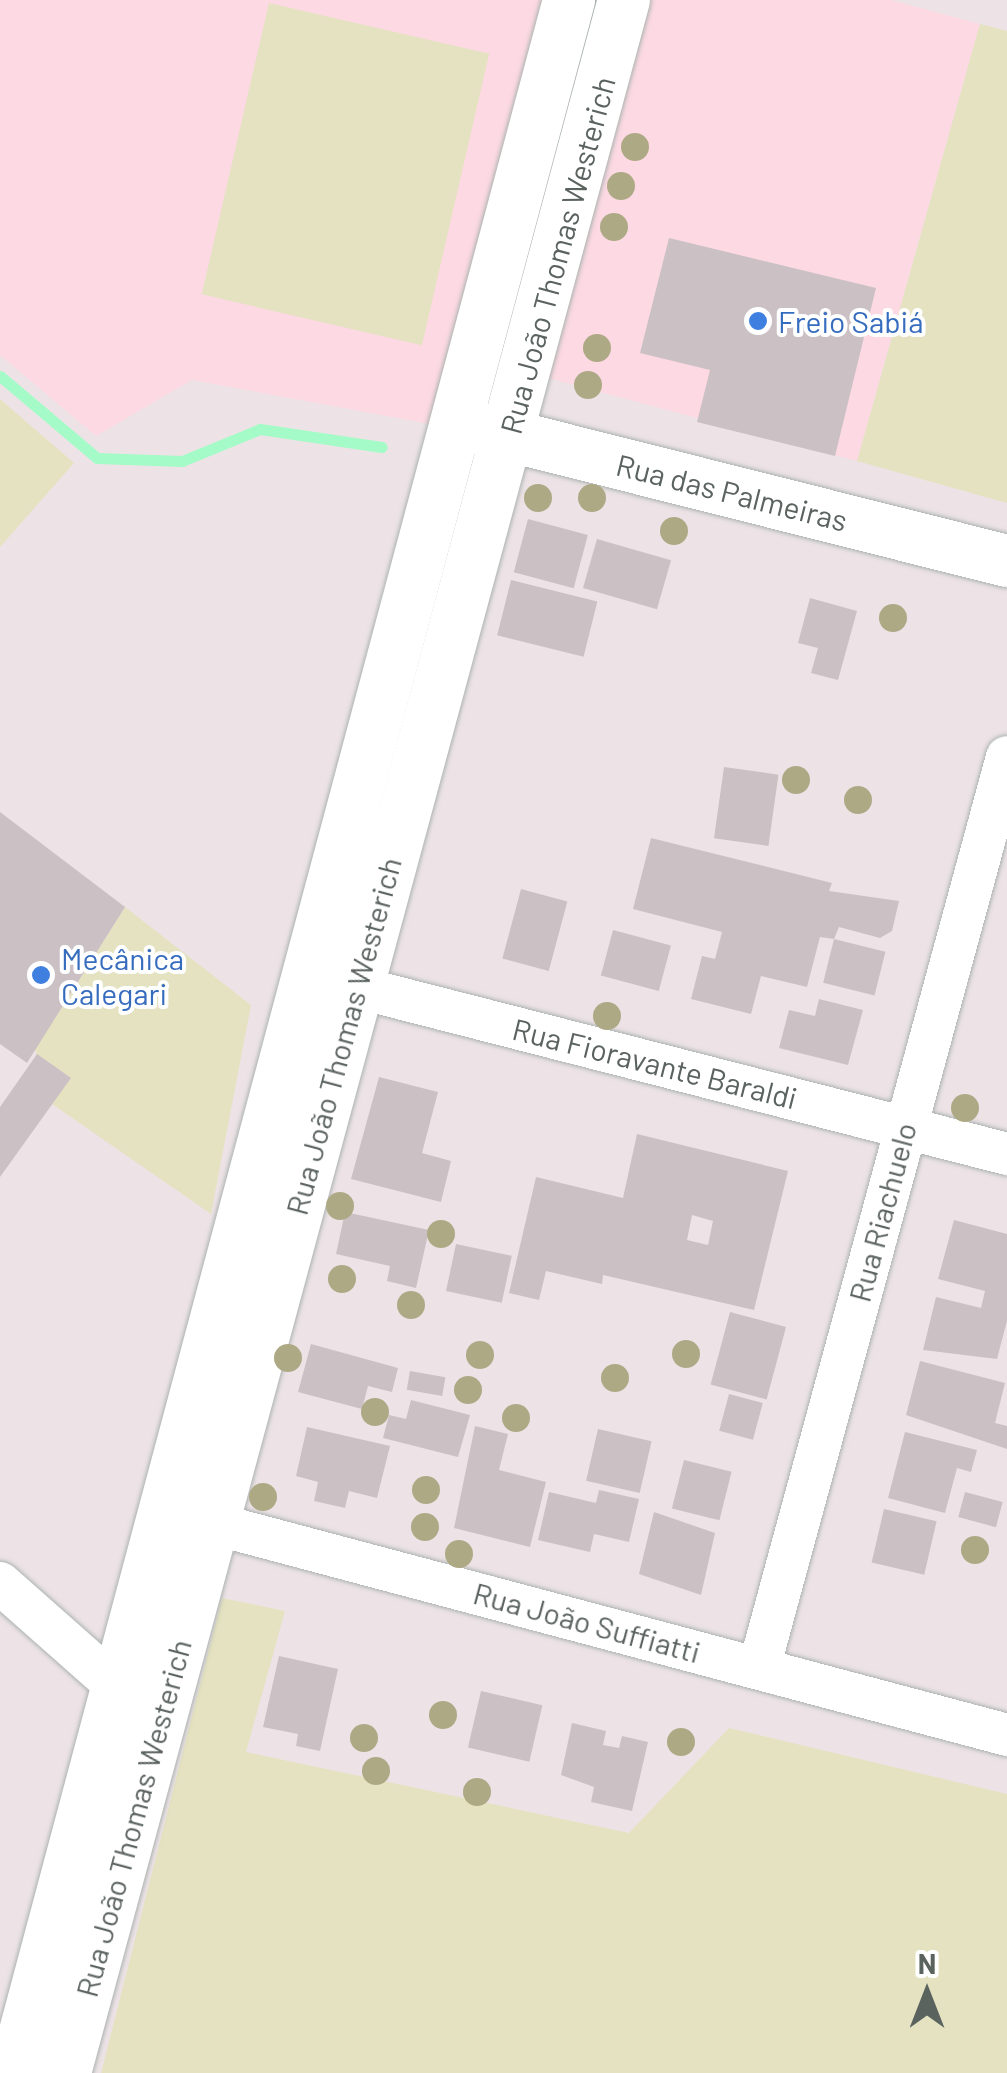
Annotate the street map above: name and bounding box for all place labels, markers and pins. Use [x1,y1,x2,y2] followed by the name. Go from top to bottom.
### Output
[778,303,924,339] place label: Freio Sabiá
[747,310,769,332] marker: Freio Sabiá
[61,940,184,1010] place label: Mecânica Calegari
[30,964,52,986] marker: Mecânica Calegari

